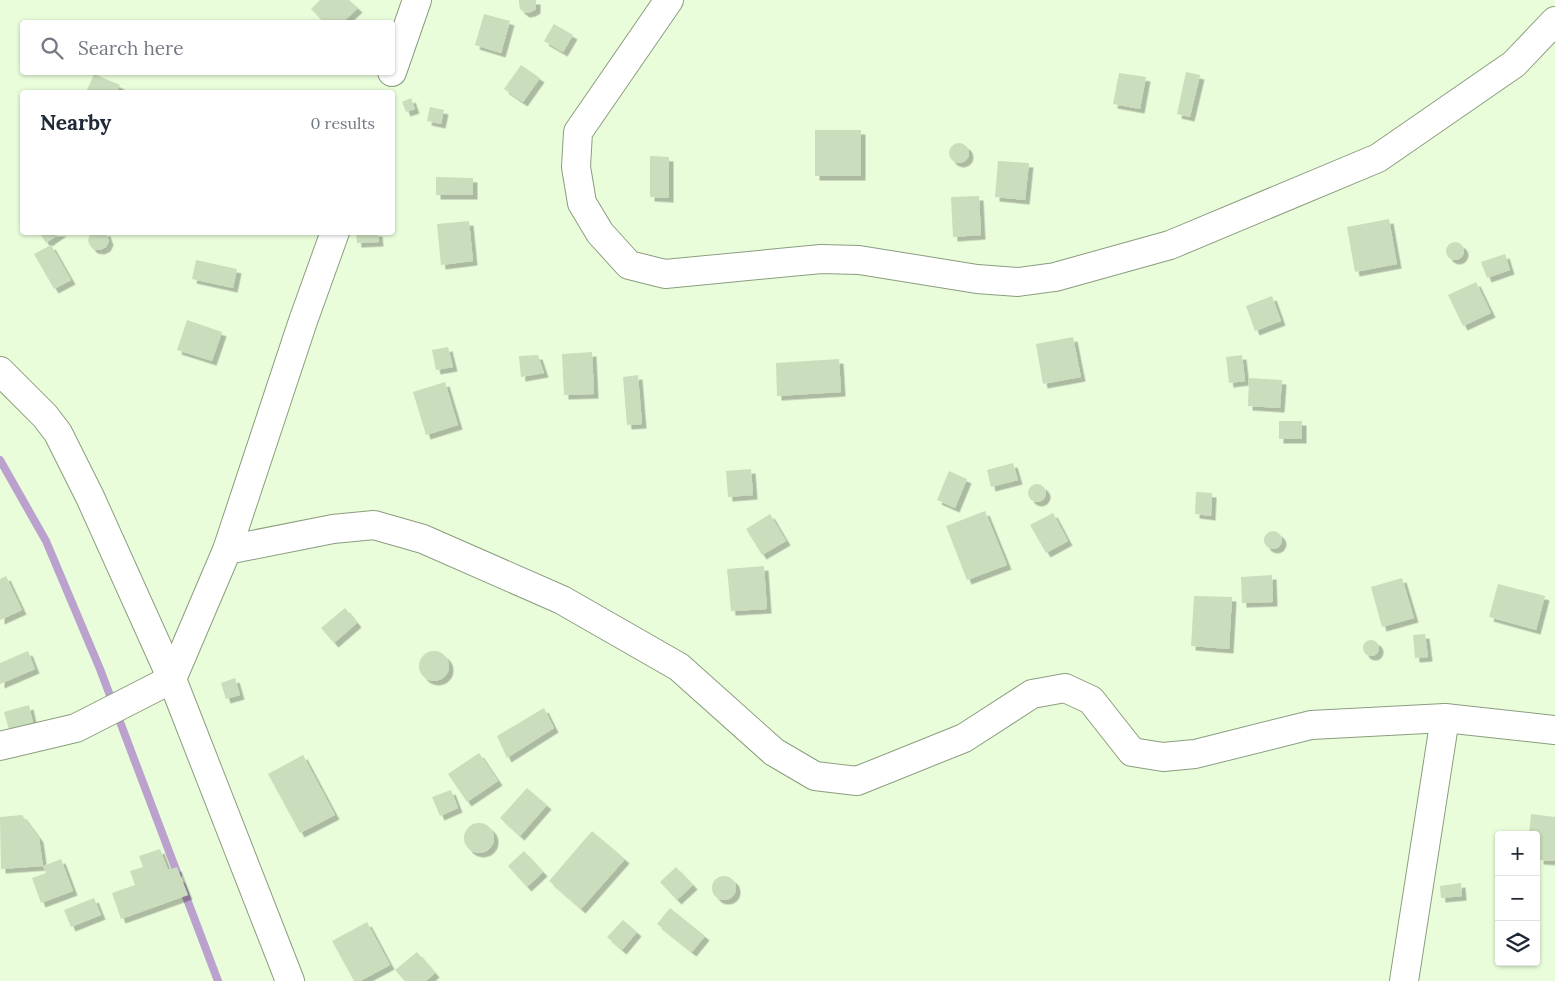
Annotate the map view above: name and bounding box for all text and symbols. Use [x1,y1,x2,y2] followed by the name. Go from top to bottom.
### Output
[20,20,395,75] search box
[38,34,66,62] icon: search
[78,36,184,60] text: Search here
[40,109,111,136] text: Nearby
[310,113,375,133] text: 0 results
[1495,831,1540,966] map controls
[1495,831,1540,876] button: +
[1495,876,1540,921] button: −
[1495,921,1540,966] button: layers

